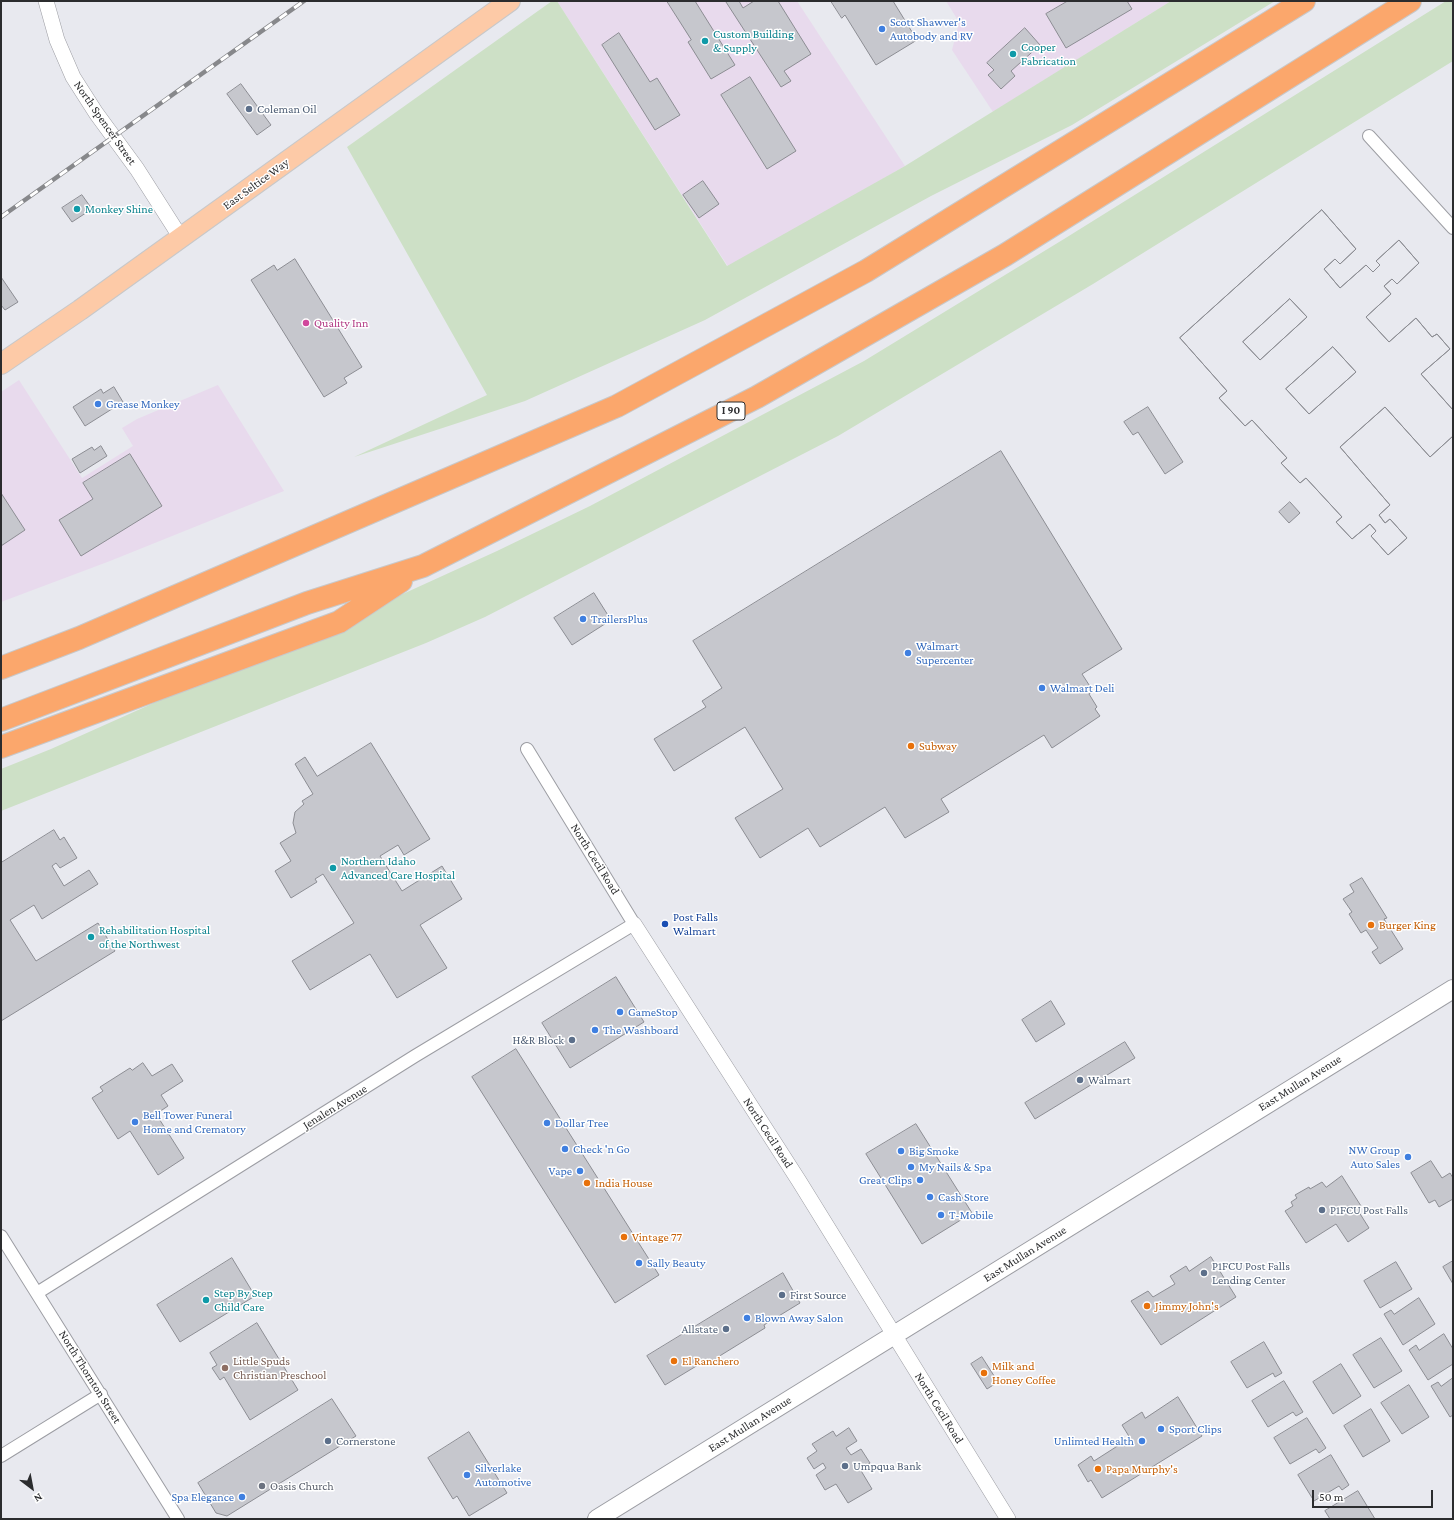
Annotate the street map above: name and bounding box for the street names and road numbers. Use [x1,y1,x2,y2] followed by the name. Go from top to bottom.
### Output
[71,78,139,168] street label: North Spencer Street
[220,155,292,213] street label: East Seltice Way
[717,402,745,420] road number: I 90
[567,821,623,897] street label: North Cecil Road
[1256,1052,1344,1114] street label: East Mullan Avenue
[300,1081,370,1133] street label: Jenalen Avenue
[740,1095,796,1171] street label: North Cecil Road
[981,1223,1069,1285] street label: East Mullan Avenue
[56,1328,124,1426] street label: North Thornton Street
[911,1370,967,1446] street label: North Cecil Road
[706,1393,794,1455] street label: East Mullan Avenue

